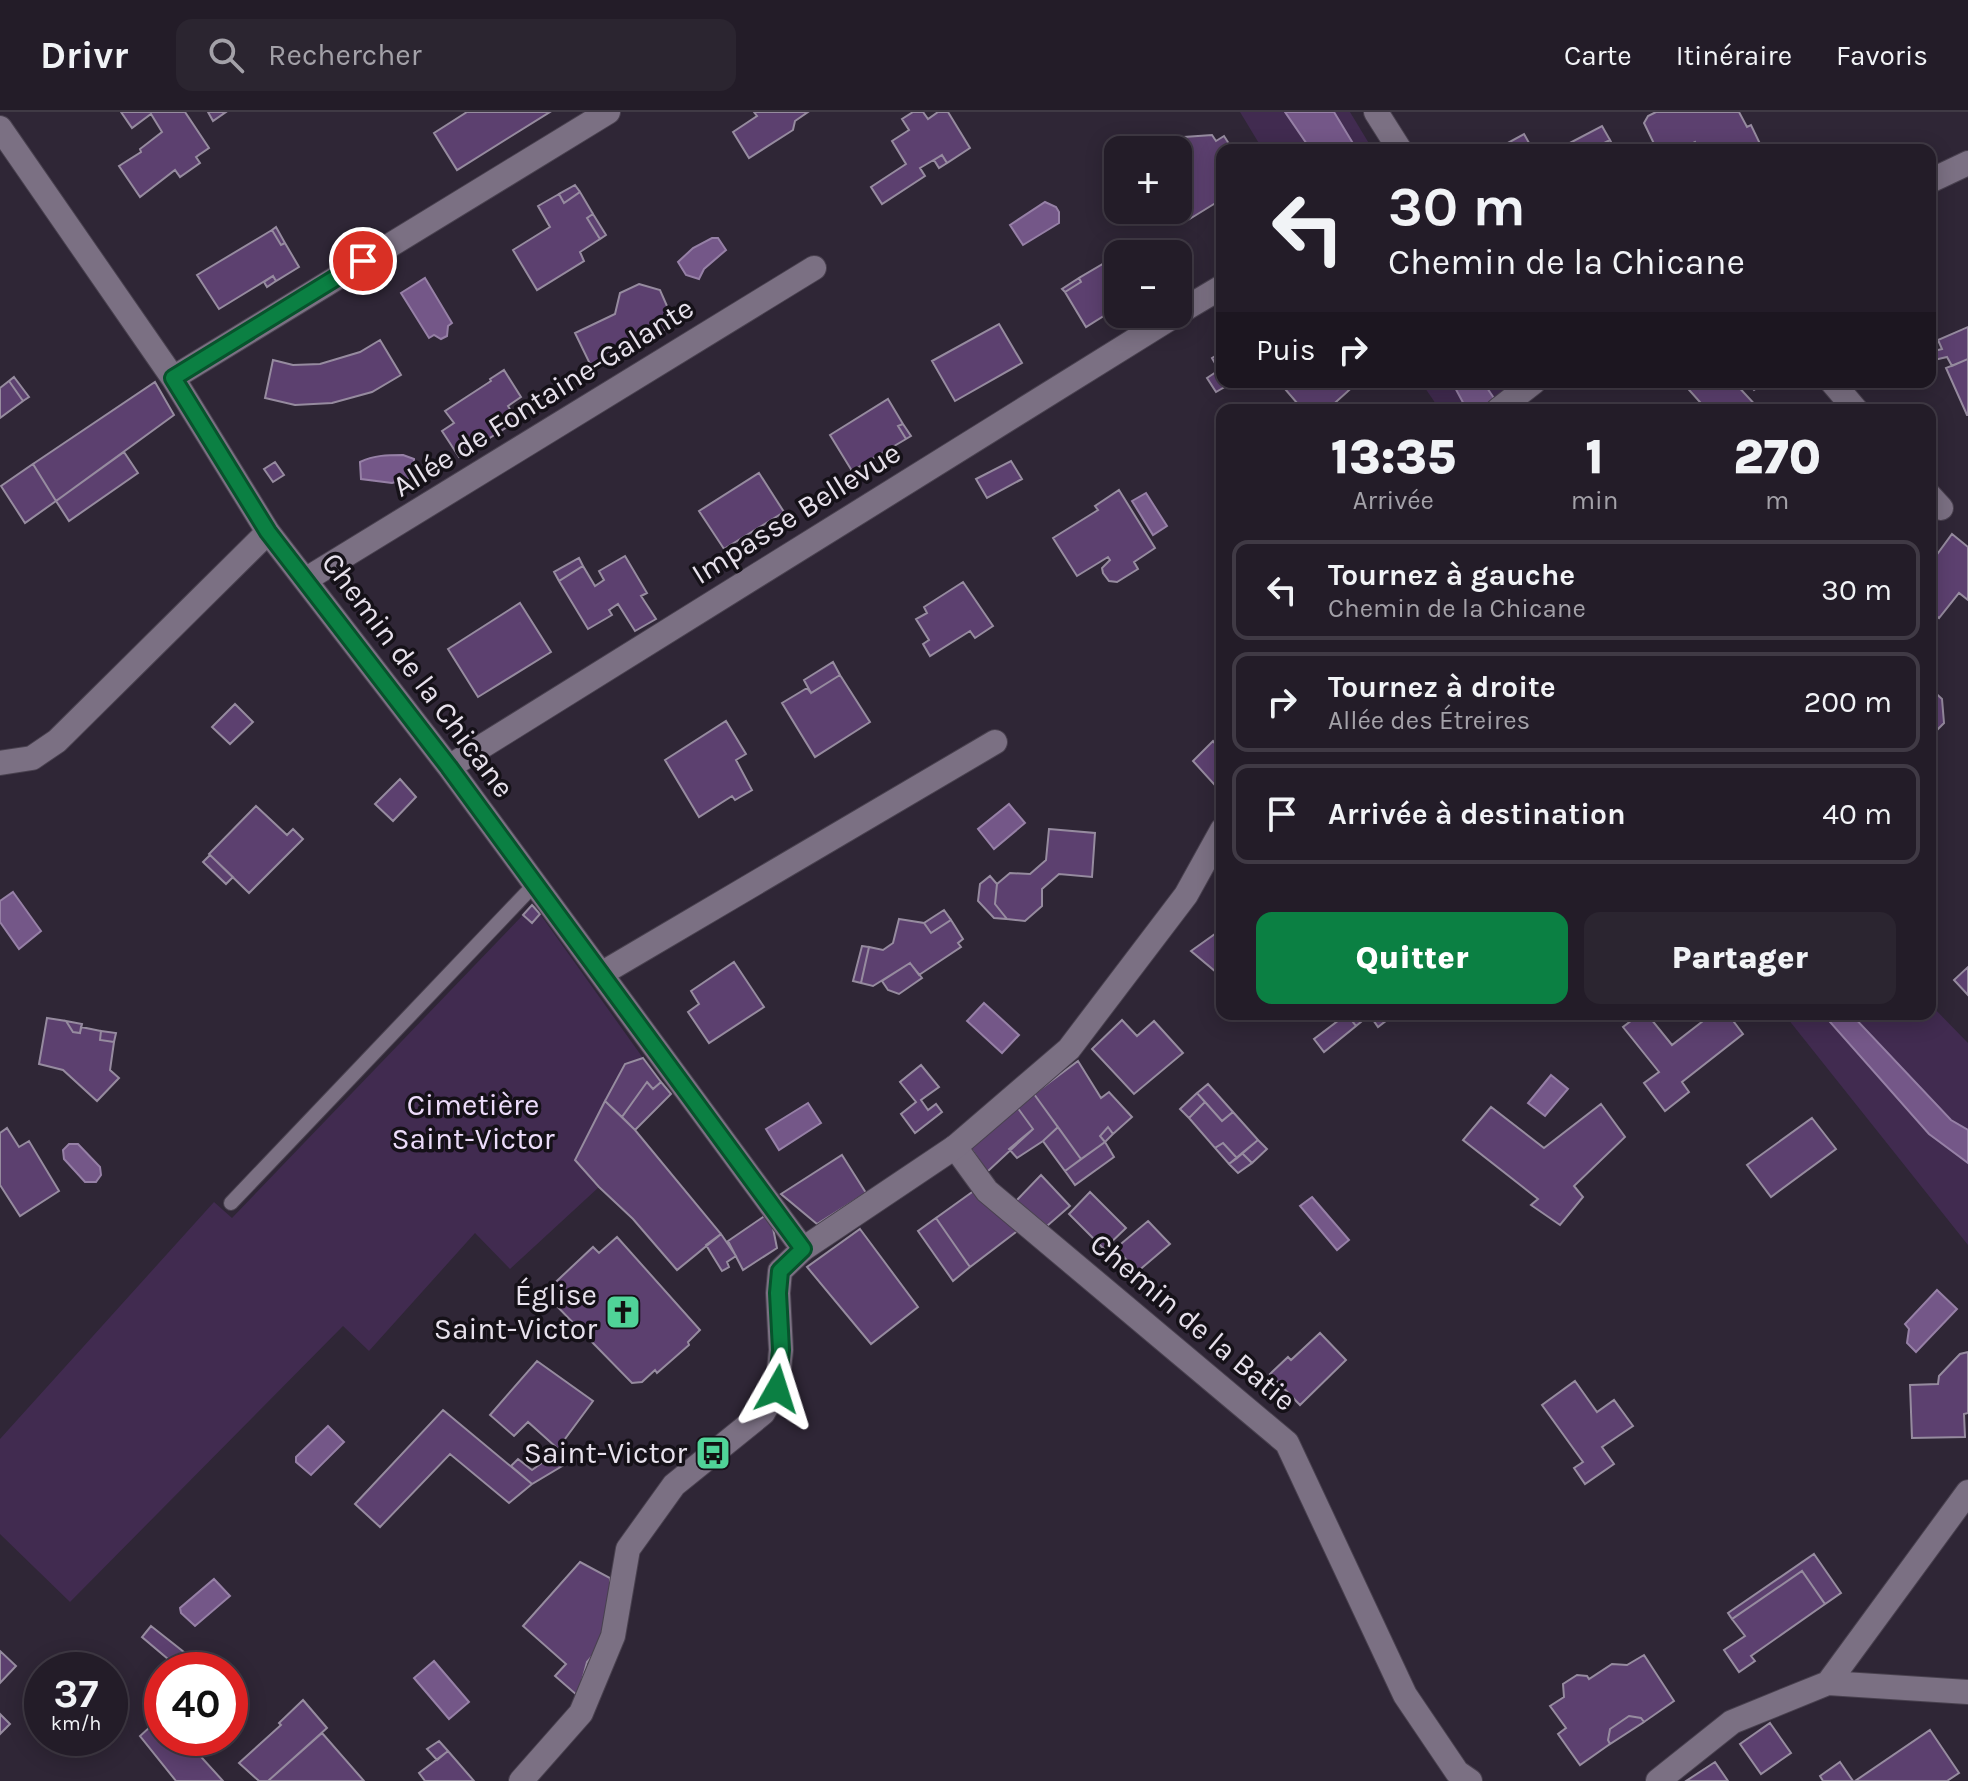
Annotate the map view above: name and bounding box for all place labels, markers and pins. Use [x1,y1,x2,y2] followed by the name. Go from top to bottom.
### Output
[329,227,397,295] pin
[434,1277,597,1347] place label: Église Saint-Victor
[604,1293,642,1331] church icon: Église Saint-Victor
[694,1434,732,1472] bus stop icon: Saint-Victor
[524,1435,687,1471] place label: Saint-Victor

